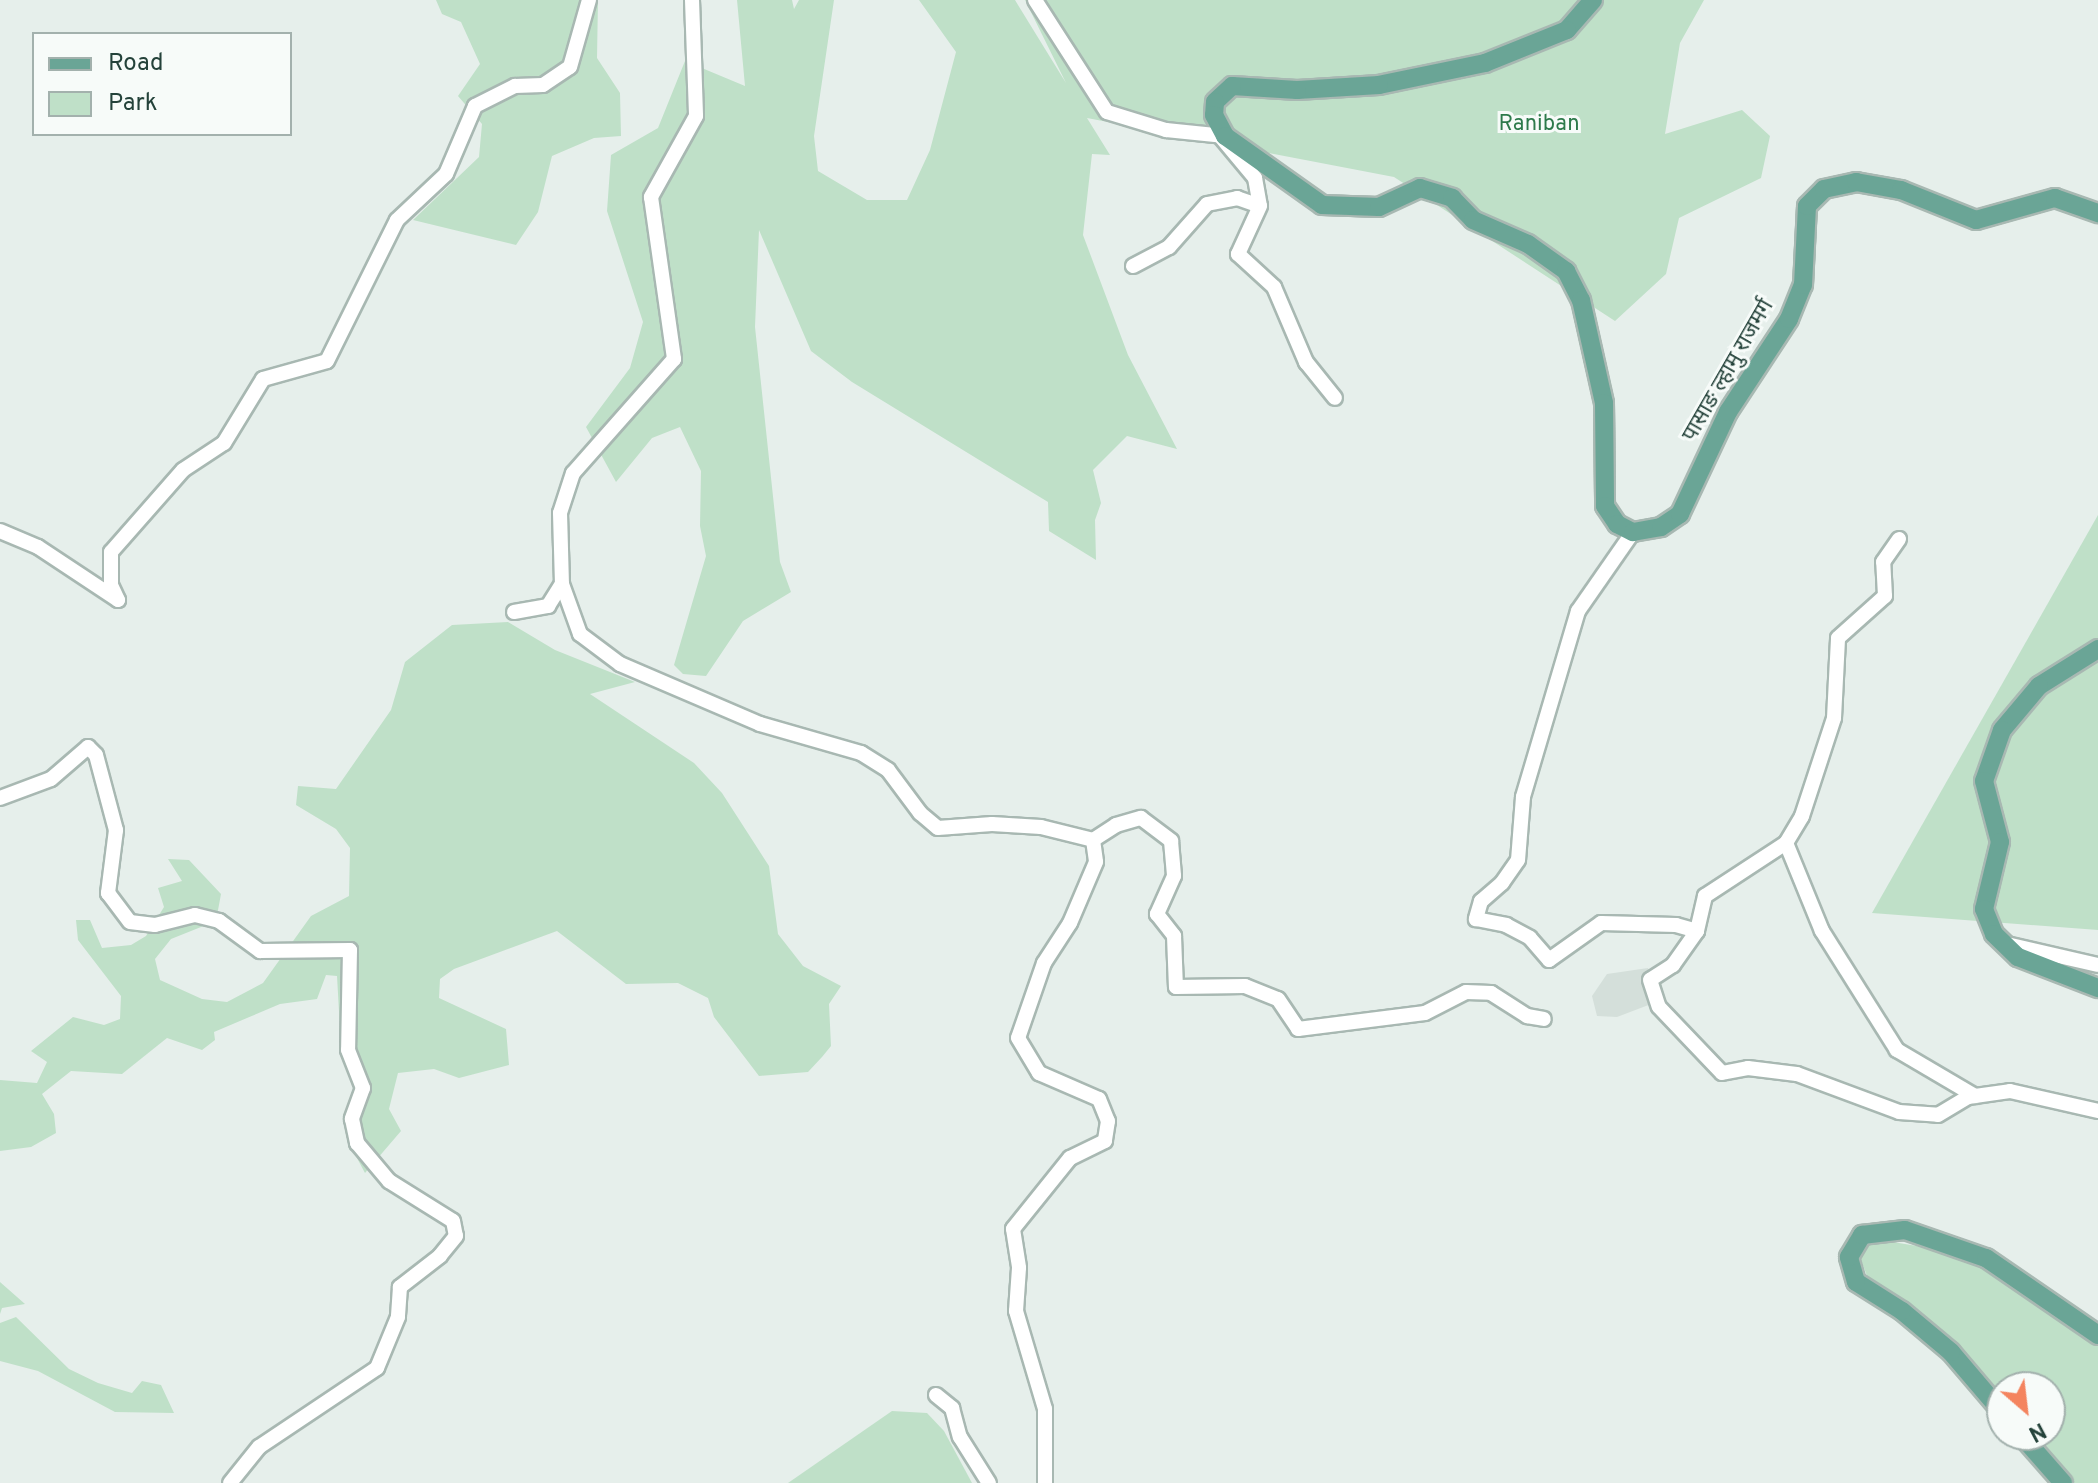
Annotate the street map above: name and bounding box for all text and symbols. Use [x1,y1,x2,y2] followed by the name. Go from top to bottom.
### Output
[32,32,292,136] legend
[108,49,164,79] text: Road
[108,89,158,119] text: Park
[1498,112,1580,138] park label: Raniban
[1678,295,1780,447] street label: पासाङ ल्हामु राजमर्ग
[1986,1371,2066,1451] north arrow
[2023,1415,2050,1446] text: N

